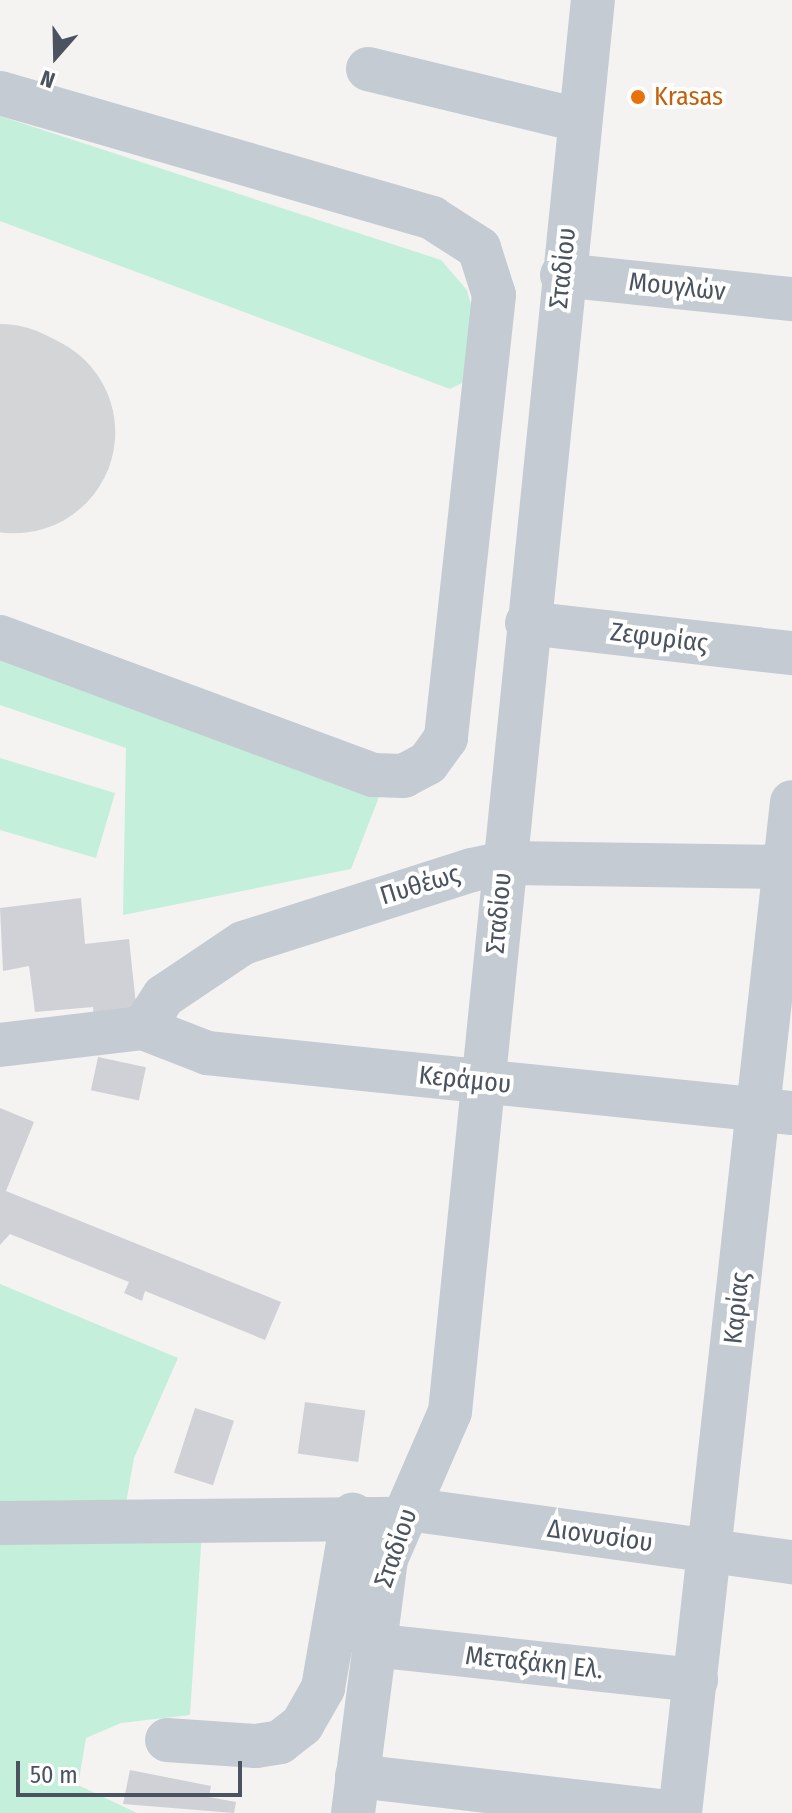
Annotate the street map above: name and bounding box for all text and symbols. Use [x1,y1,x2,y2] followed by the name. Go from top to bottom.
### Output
[16,16,96,96] north arrow
[37,64,58,94] text: N
[654,81,723,113] place label: Krasas
[629,88,647,106] marker: Krasas
[543,226,583,310] street label: Σταδίου
[627,266,727,308] street label: Μουγλών
[609,617,709,659] street label: Ζεφυρίας
[376,858,464,912] street label: Πυθέως
[480,871,518,955] street label: Σταδίου
[417,1060,513,1100] street label: Κεράμου
[718,1271,756,1345] street label: Καρίας
[368,1505,424,1591] street label: Σταδίου
[545,1513,655,1559] street label: Διονυσίου
[464,1640,604,1686] street label: Μεταξάκη Ελ.
[20,1745,246,1795] scale bar
[30,1761,78,1789] text: 50 m

